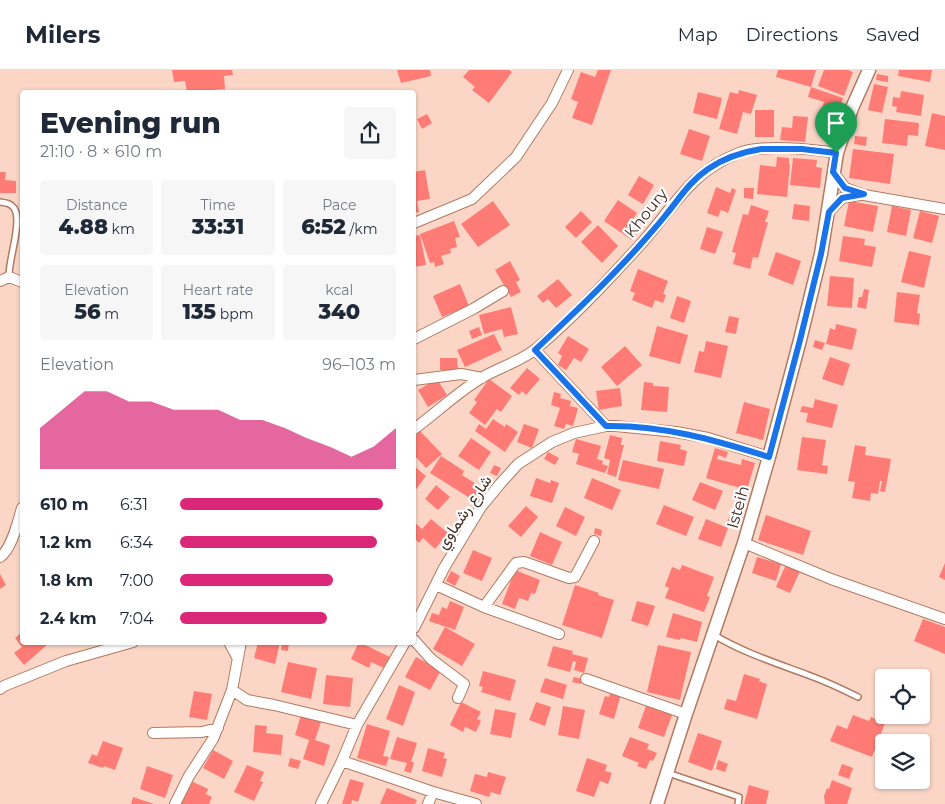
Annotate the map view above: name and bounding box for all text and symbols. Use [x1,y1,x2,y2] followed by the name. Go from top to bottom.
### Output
[25,20,101,49] text: Milers
[678,24,718,46] text: Map
[746,24,838,46] text: Directions
[866,24,920,46] text: Saved
[815,102,857,153] pin
[40,106,221,140] text: Evening run
[344,107,396,159] button: share
[822,109,850,137] icon: arrive
[40,142,162,161] text: 21:10 · 8 × 610 m
[620,184,672,242] street label: Khoury
[66,196,127,214] text: Distance
[200,196,236,214] text: Time
[322,196,356,214] text: Pace
[59,214,108,239] text: 4.88
[192,214,244,239] text: 33:31
[301,214,346,239] text: 6:52
[108,220,135,238] text: km
[346,220,378,238] text: /km
[64,281,129,299] text: Elevation
[183,281,253,299] text: Heart rate
[325,281,353,299] text: kcal
[74,299,101,324] text: 56
[182,299,216,324] text: 135
[318,299,360,324] text: 340
[101,305,119,323] text: m
[216,305,254,323] text: bpm
[40,355,114,374] text: Elevation
[322,355,396,374] text: 96–103 m
[432,471,499,555] street label: شارع رشماوي
[723,483,753,531] street label: Isteih
[40,495,89,514] text: 610 m
[120,495,148,514] text: 6:31
[40,533,92,552] text: 1.2 km
[120,533,153,552] text: 6:34
[40,571,93,590] text: 1.8 km
[120,571,154,590] text: 7:00
[40,609,97,628] text: 2.4 km
[120,609,154,628] text: 7:04
[875,669,930,789] map controls
[875,669,930,724] button: locate
[875,734,930,789] button: layers

